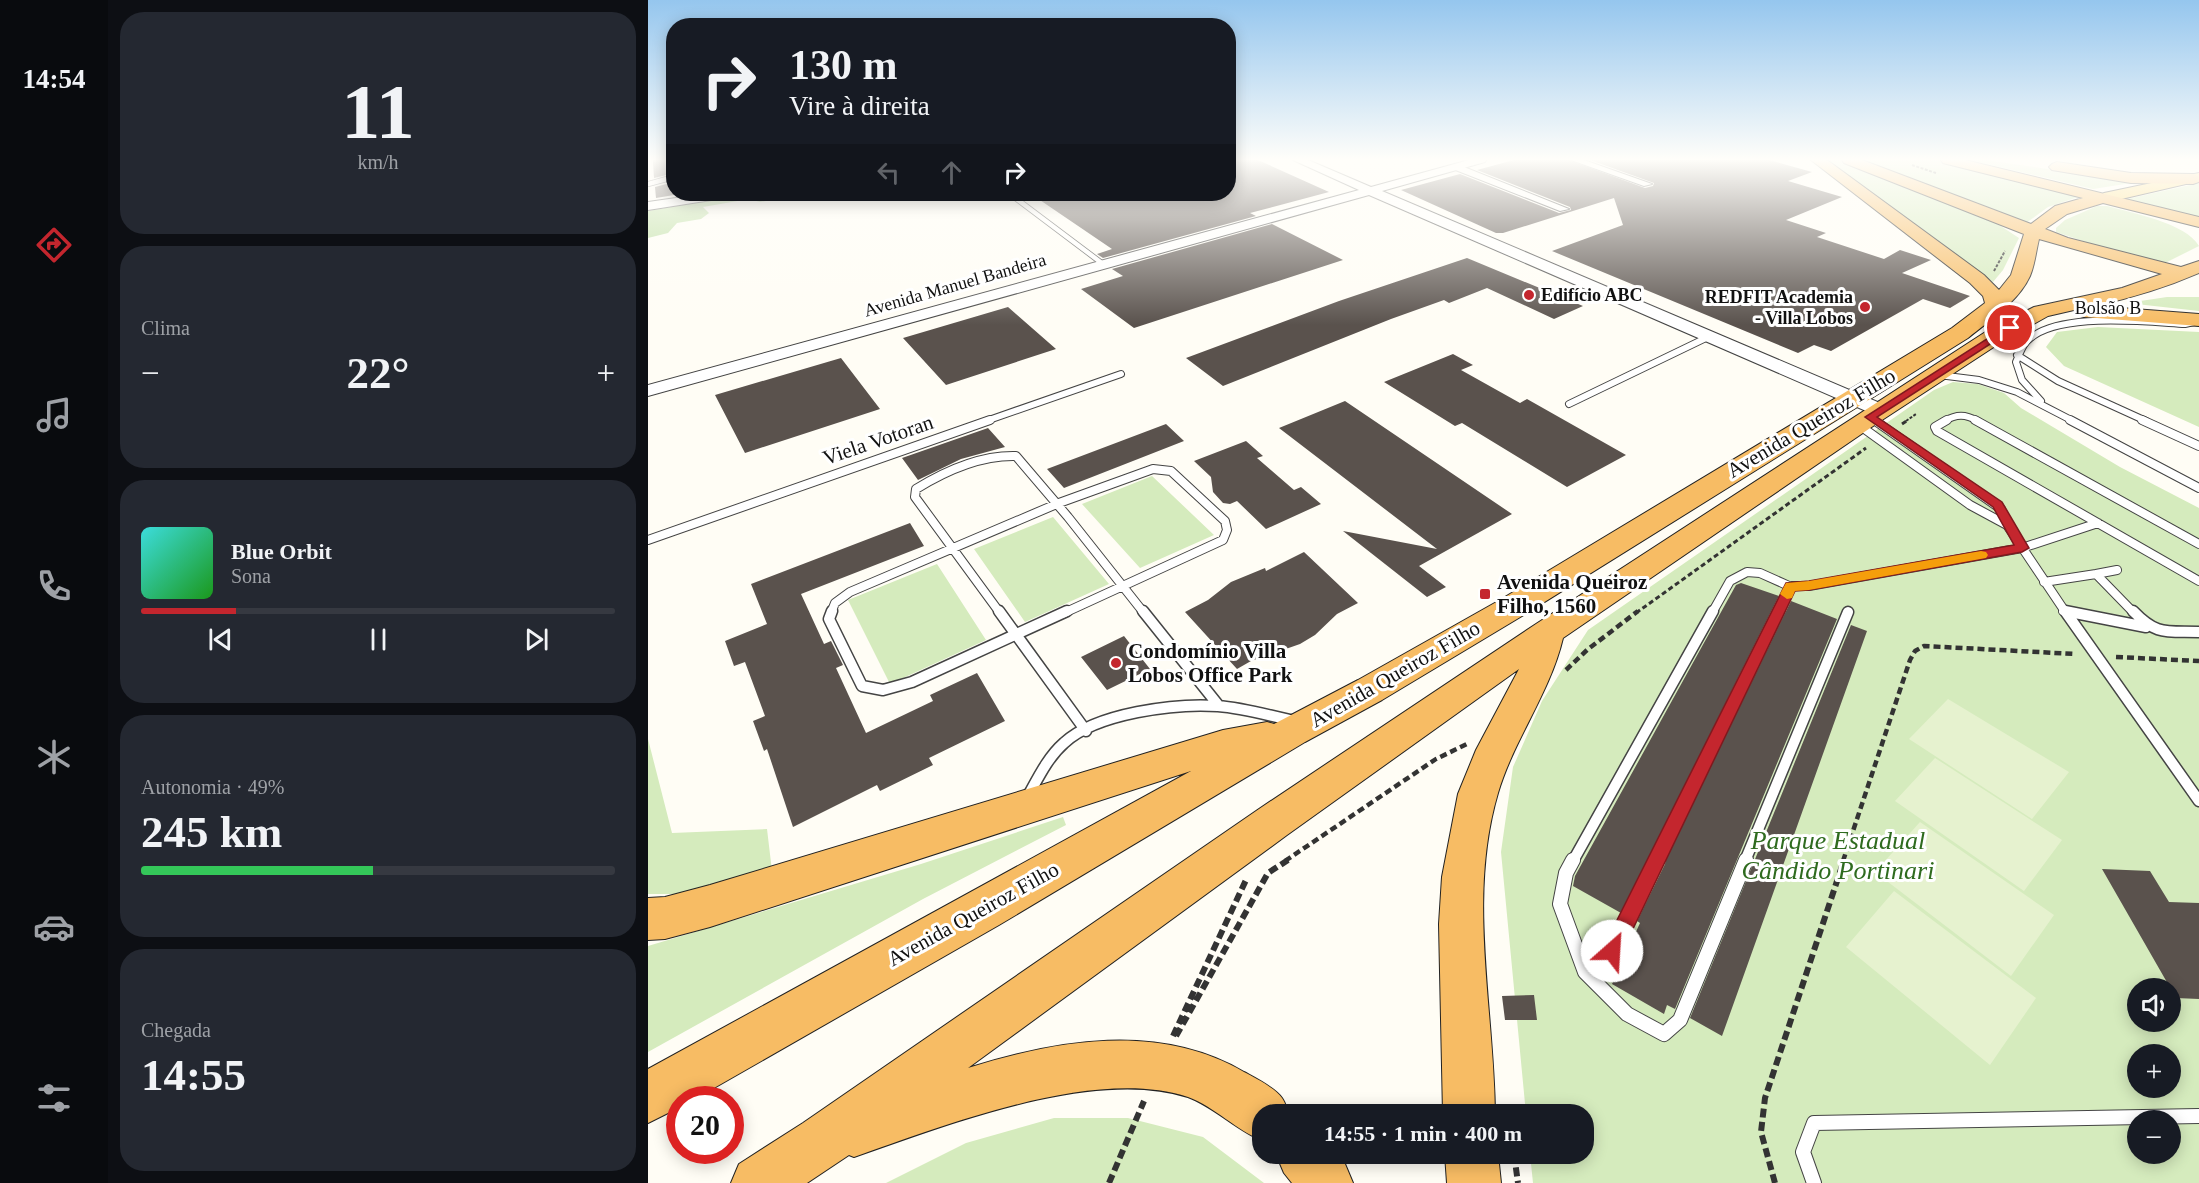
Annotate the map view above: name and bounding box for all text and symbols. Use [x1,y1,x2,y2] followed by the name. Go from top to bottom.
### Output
[690,42,768,120] icon: right
[789,42,898,88] text: 130 m
[23,64,86,94] text: 14:54
[341,68,415,155] text: 11
[789,91,930,121] text: Vire à direita
[357,151,399,173] text: km/h
[872,156,905,189] icon: left
[935,156,968,189] icon: ahead
[998,156,1031,189] icon: right
[33,224,75,266] icon: directions
[862,249,1048,321] street label: Avenida Manuel Bandeira
[1541,285,1643,305] place label: Edifício ABC
[1705,287,1853,328] place label: REDFIT Academia - Villa Lobos
[1522,288,1536,302] marker: Edifício ABC
[2075,298,2141,318] street label: Bolsão B
[1858,300,1872,314] marker: REDFIT Academia - Villa Lobos
[1984,302,2035,353] pin
[1993,311,2026,344] icon: arrive
[141,317,190,339] text: Clima
[347,348,410,398] text: 22°
[141,355,160,391] text: −
[596,355,615,391] text: +
[1722,363,1900,483] street label: Avenida Queiroz Filho
[33,394,75,436] icon: music
[820,410,937,470] street label: Viela Votoran
[231,539,332,564] text: Blue Orbit
[33,565,75,607] icon: phone
[231,565,271,587] text: Sona
[1497,570,1647,618] place label: Avenida Queiroz Filho, 1560
[1478,587,1492,601] marker: Avenida Queiroz Filho, 1560
[1306,616,1484,732] street label: Avenida Queiroz Filho
[204,623,237,656] icon: previous
[362,623,395,656] icon: pause
[520,623,553,656] icon: next
[1128,639,1293,687] place label: Condomínio Villa Lobos Office Park
[1109,656,1123,670] marker: Condomínio Villa Lobos Office Park
[33,736,75,778] icon: climate
[141,776,284,798] text: Autonomia · 49%
[141,807,282,857] text: 245 km
[1742,826,1934,885] park label: Parque Estadual Cândido Portinari
[883,857,1063,971] street label: Avenida Queiroz Filho
[33,906,75,948] icon: car
[1580,919,1644,983] position arrow
[2127,978,2181,1164] map controls
[2127,978,2181,1032] button: sound
[141,1019,211,1041] text: Chegada
[2127,1044,2181,1098] button: +
[141,1050,246,1100] text: 14:55
[33,1077,75,1119] icon: filters
[666,1086,744,1164] speed limit sign: 20
[2127,1110,2181,1164] button: −
[1324,1121,1522,1146] text: 14:55 · 1 min · 400 m

